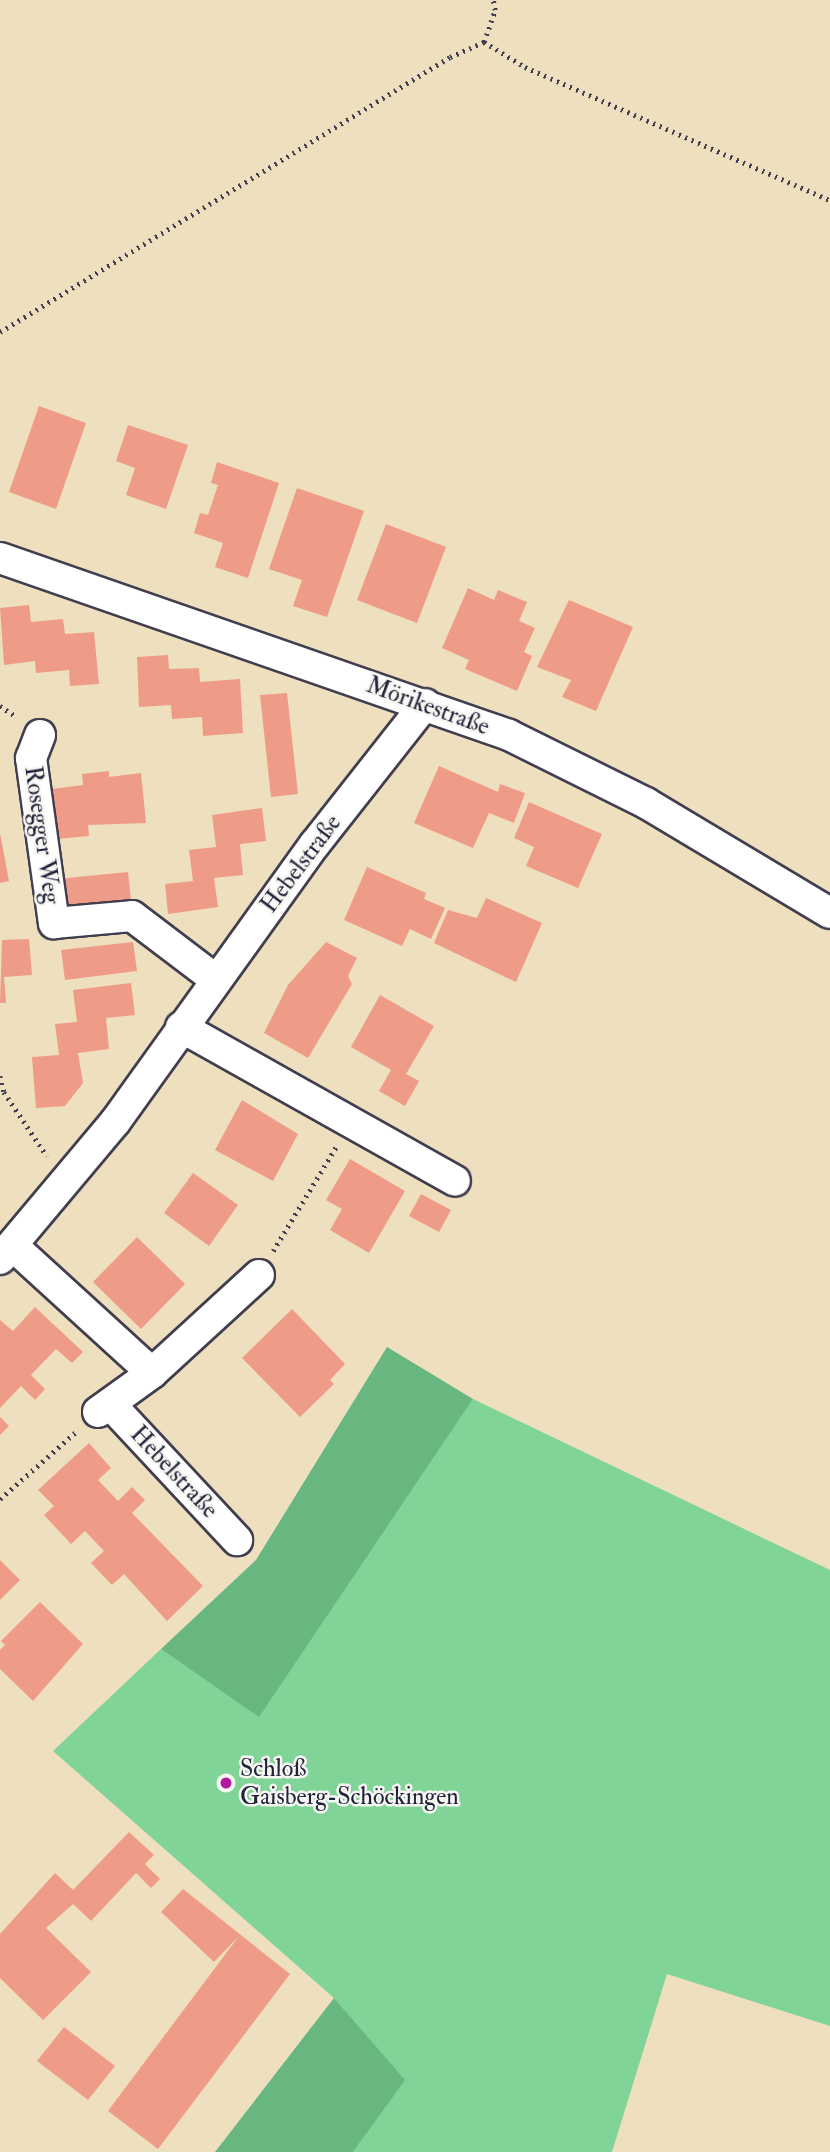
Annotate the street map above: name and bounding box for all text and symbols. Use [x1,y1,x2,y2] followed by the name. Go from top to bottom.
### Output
[363,670,493,742] street label: Mörikestraße
[18,764,66,906] street label: Rosegger Weg
[255,809,347,919] street label: Hebelstraße
[124,1420,224,1524] street label: Hebelstraße
[240,1755,459,1811] place label: Schloß Gaisberg-Schöckingen
[218,1775,234,1791] marker: Schloß Gaisberg-Schöckingen

